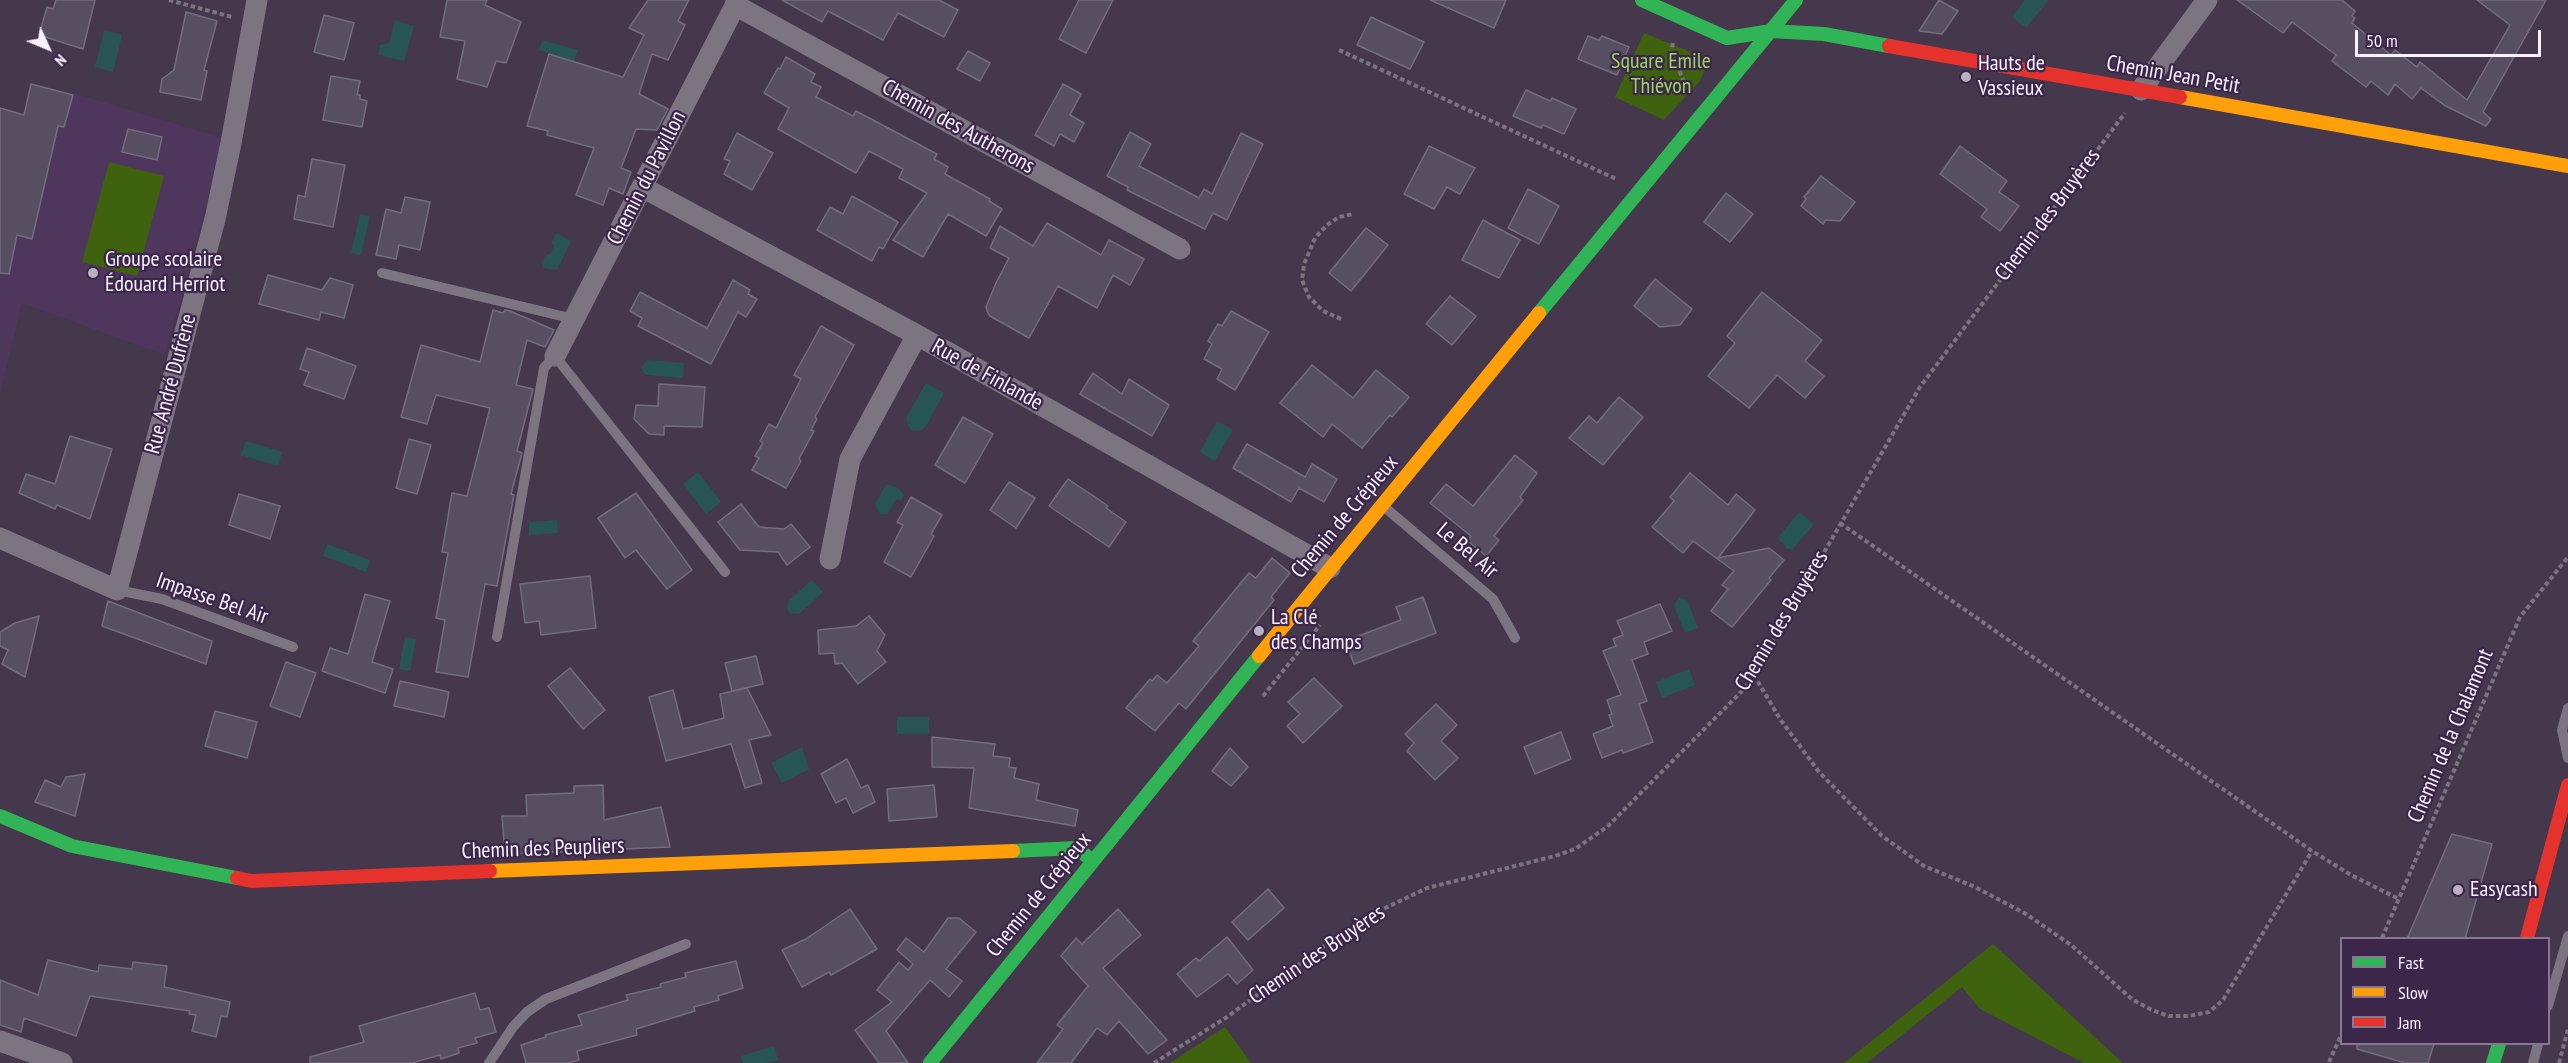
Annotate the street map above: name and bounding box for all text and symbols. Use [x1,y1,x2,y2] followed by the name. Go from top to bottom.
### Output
[18,18,78,78] north arrow
[2358,18,2544,56] scale bar
[2366,29,2398,52] text: 50 m
[1611,49,1711,100] park label: Square Emile Thiévon
[51,50,71,71] text: N
[2104,50,2242,100] street label: Chemin Jean Petit
[1978,51,2045,102] place label: Hauts de Vassieux
[1959,70,1973,84] marker: Hauts de Vassieux
[877,74,1039,180] street label: Chemin des Autherons
[602,107,692,249] street label: Chemin du Pavillon
[1990,144,2106,286] street label: Chemin des Bruyères
[105,247,225,298] place label: Groupe scolaire Édouard Herriot
[86,266,100,280] marker: Groupe scolaire Édouard Herriot
[140,311,202,457] street label: Rue André Dufrène
[927,334,1047,416] street label: Rue de Finlande
[1286,450,1404,584] street label: Chemin de Crépieux
[1431,518,1503,584] street label: Le Bel Air
[1730,546,1834,696] street label: Chemin des Bruyères
[152,567,272,631] street label: Impasse Bel Air
[1271,605,1362,656] place label: La Clé des Champs
[1252,624,1266,638] marker: La Clé des Champs
[2402,645,2500,827] street label: Chemin de la Chalamont
[981,827,1097,963] street label: Chemin de Crépieux
[461,833,625,865] street label: Chemin des Peupliers
[2470,877,2538,903] place label: Easycash
[2451,883,2465,897] marker: Easycash
[1244,900,1390,1010] street label: Chemin des Bruyères
[2340,937,2550,1045] legend
[2398,951,2424,974] text: Fast
[2398,981,2428,1004] text: Slow
[2398,1011,2421,1034] text: Jam

